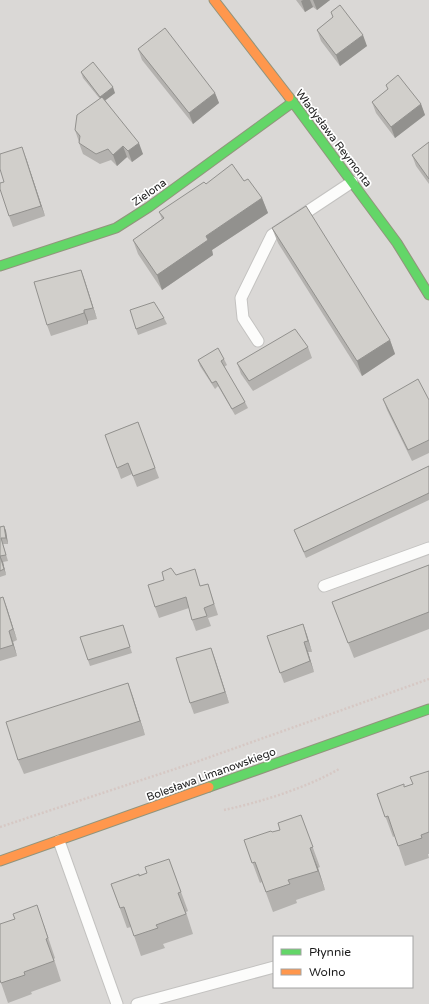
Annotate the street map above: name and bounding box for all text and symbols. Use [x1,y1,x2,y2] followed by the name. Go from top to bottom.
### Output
[293,87,374,190] street label: Władysława Reymonta
[130,176,169,209] street label: Zielona
[145,745,278,804] street label: Bolesława Limanowskiego
[273,936,413,988] legend
[309,945,351,959] text: Płynnie
[309,965,345,979] text: Wolno

